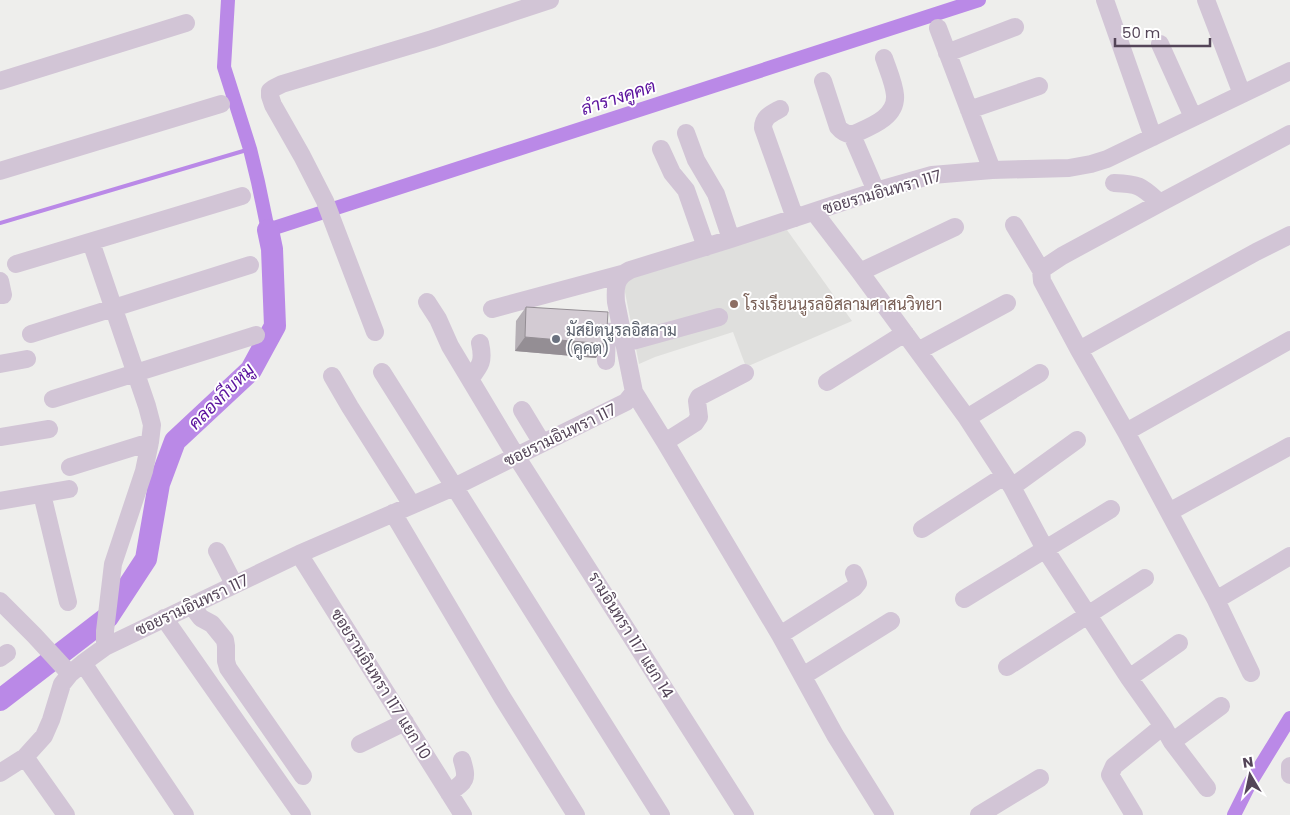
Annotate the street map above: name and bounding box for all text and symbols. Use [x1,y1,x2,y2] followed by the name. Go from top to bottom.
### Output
[1115,15,1210,47] scale bar
[1122,22,1160,43] text: 50 m
[577,73,659,122] water label: ลำรางคูคต
[820,164,944,220] street label: ซอยรามอินทรา 117
[743,293,942,316] place label: โรงเรียนนูรลอิสลามศาสนวิทยา
[728,298,740,310] marker: โรงเรียนนูรลอิสลามศาสนวิทยา
[566,319,677,360] place label: มัสยิตนูรลอิสลาม (คูคต)
[550,333,562,345] marker: มัสยิตนูรลอิสลาม (คูคต)
[182,357,260,435] water label: คลองกีบหมู
[500,398,620,472] street label: ซอยรามอินทรา 117
[583,567,679,703] street label: รามอินทรา 117 แยก 14
[132,569,253,641] street label: ซอยรามอินทรา 117
[325,604,437,764] street label: ซอยรามอินทรา 117 แยก 10
[1225,750,1275,800] north arrow
[1241,751,1255,773] text: N

